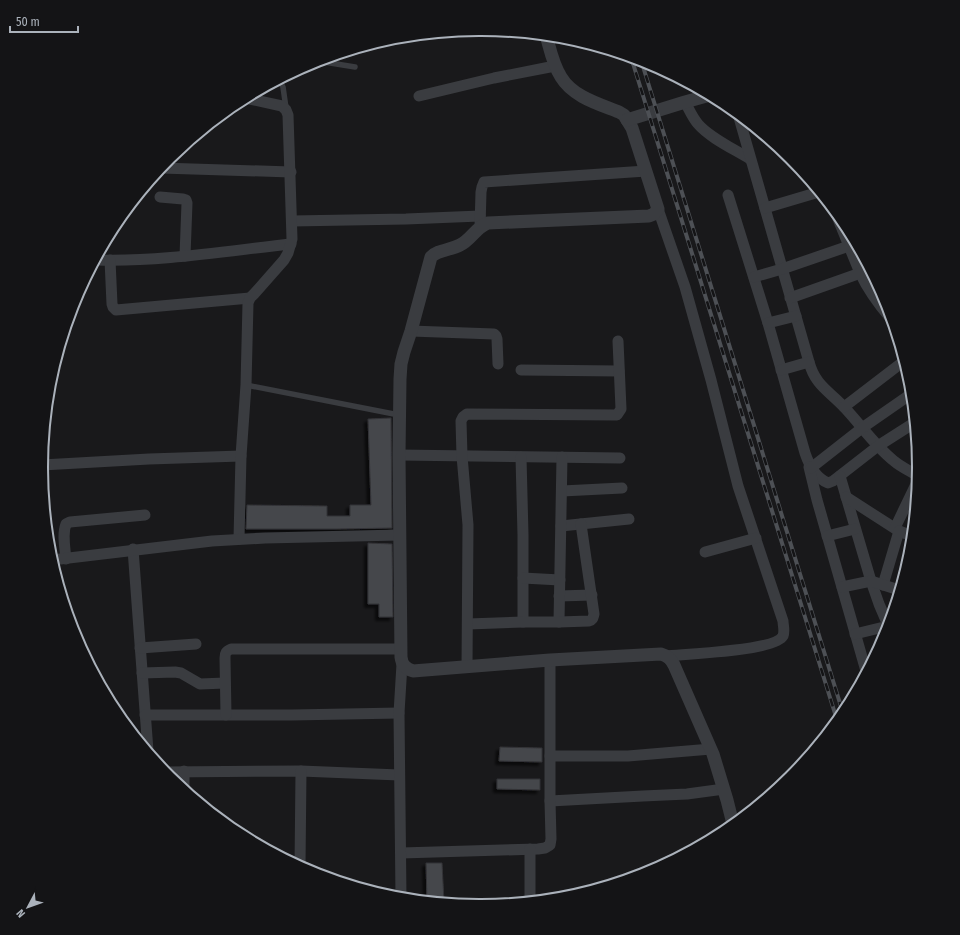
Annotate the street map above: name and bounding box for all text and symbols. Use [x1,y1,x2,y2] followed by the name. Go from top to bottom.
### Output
[10,8,78,34] scale bar
[16,15,40,29] text: 50 m
[8,887,48,927] north arrow
[14,906,28,920] text: N

